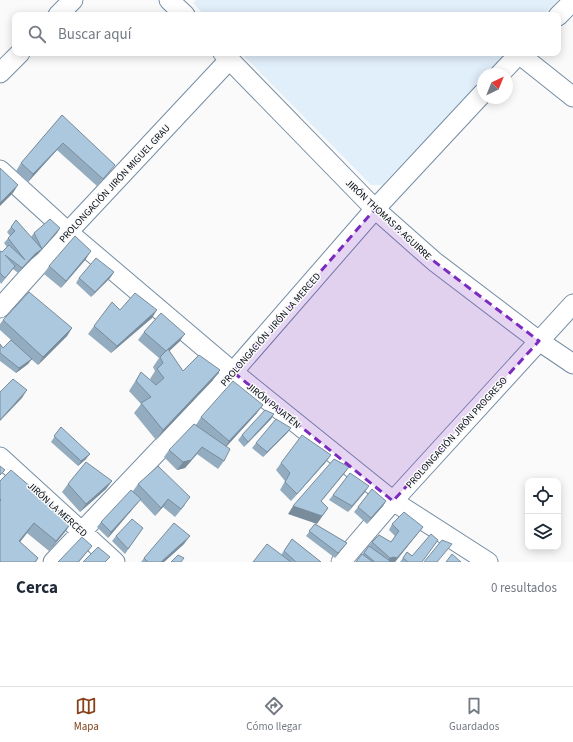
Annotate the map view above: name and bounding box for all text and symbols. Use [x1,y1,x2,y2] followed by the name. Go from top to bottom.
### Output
[12,12,561,56] search box
[26,23,48,45] icon: search
[58,24,131,45] text: Buscar aquí
[477,68,513,104] north arrow
[56,121,173,246] street label: PROLONGACIÓN JIRÓN MIGUEL GRAU
[342,176,434,263] street label: JIRÓN THOMAS P. AGUIRRE
[217,270,324,390] street label: PROLONGACIÓN JIRÓN LA MERCED
[403,373,511,492] street label: PROLONGACIÓN JIRÓN PROGRESO
[243,380,303,432] street label: JIRÓN PAJATÉN
[525,478,561,550] map controls
[525,478,561,514] button: locate
[24,479,90,540] street label: JIRÓN LA MERCED
[525,514,561,550] button: layers
[16,576,58,600] text: Cerca
[491,579,557,597] text: 0 resultados
[74,695,99,734] tab: Mapa
[246,695,301,734] tab: Cómo llegar
[449,695,499,734] tab: Guardados

